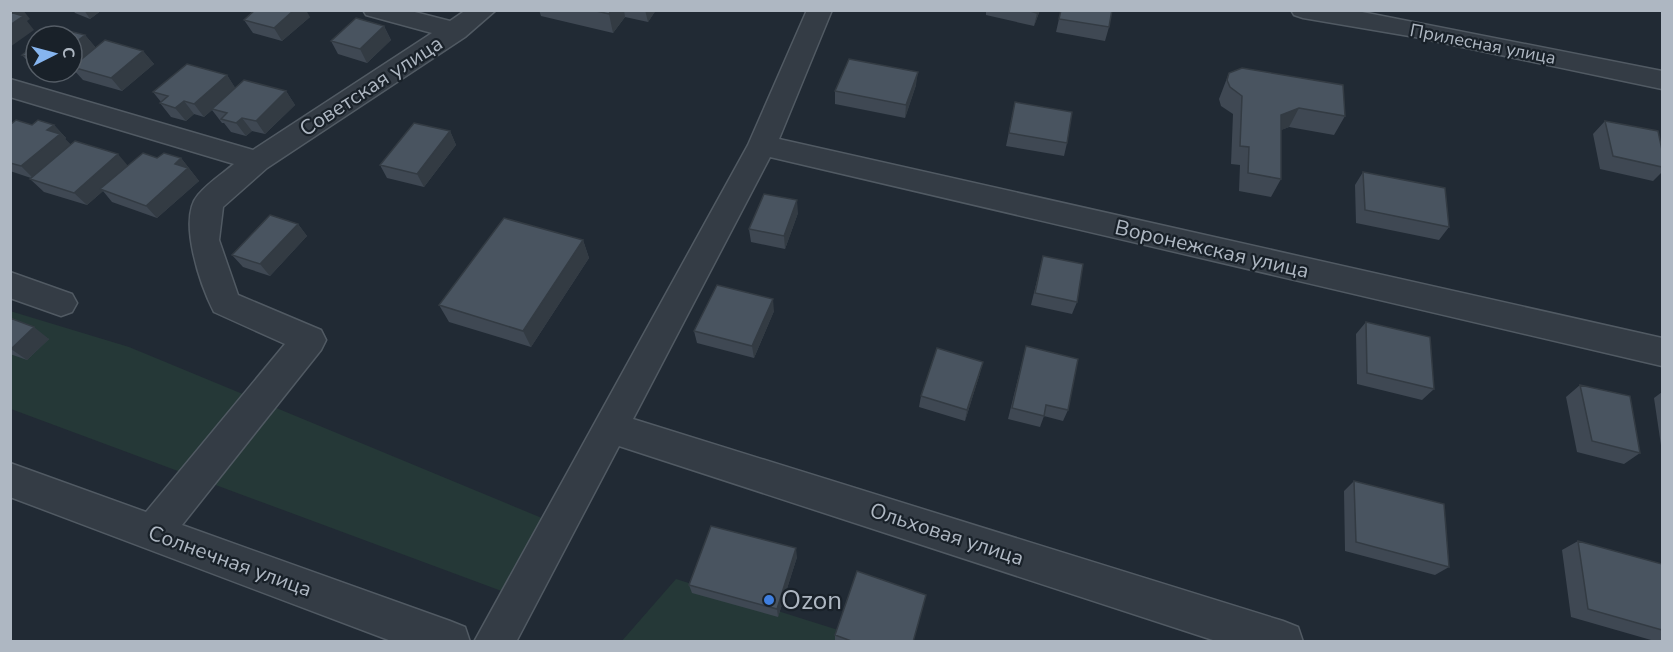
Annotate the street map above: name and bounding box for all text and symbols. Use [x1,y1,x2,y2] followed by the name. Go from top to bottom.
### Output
[1408,18,1558,70] street label: Прилесная улица
[24,24,84,84] north arrow
[294,29,448,143] street label: Советская улица
[56,46,79,59] text: С
[1112,213,1312,285] street label: Воронежская улица
[866,496,1028,572] street label: Ольховая улица
[144,518,316,604] street label: Солнечная улица
[781,583,842,618] place label: Ozon
[762,593,776,607] marker: Ozon

